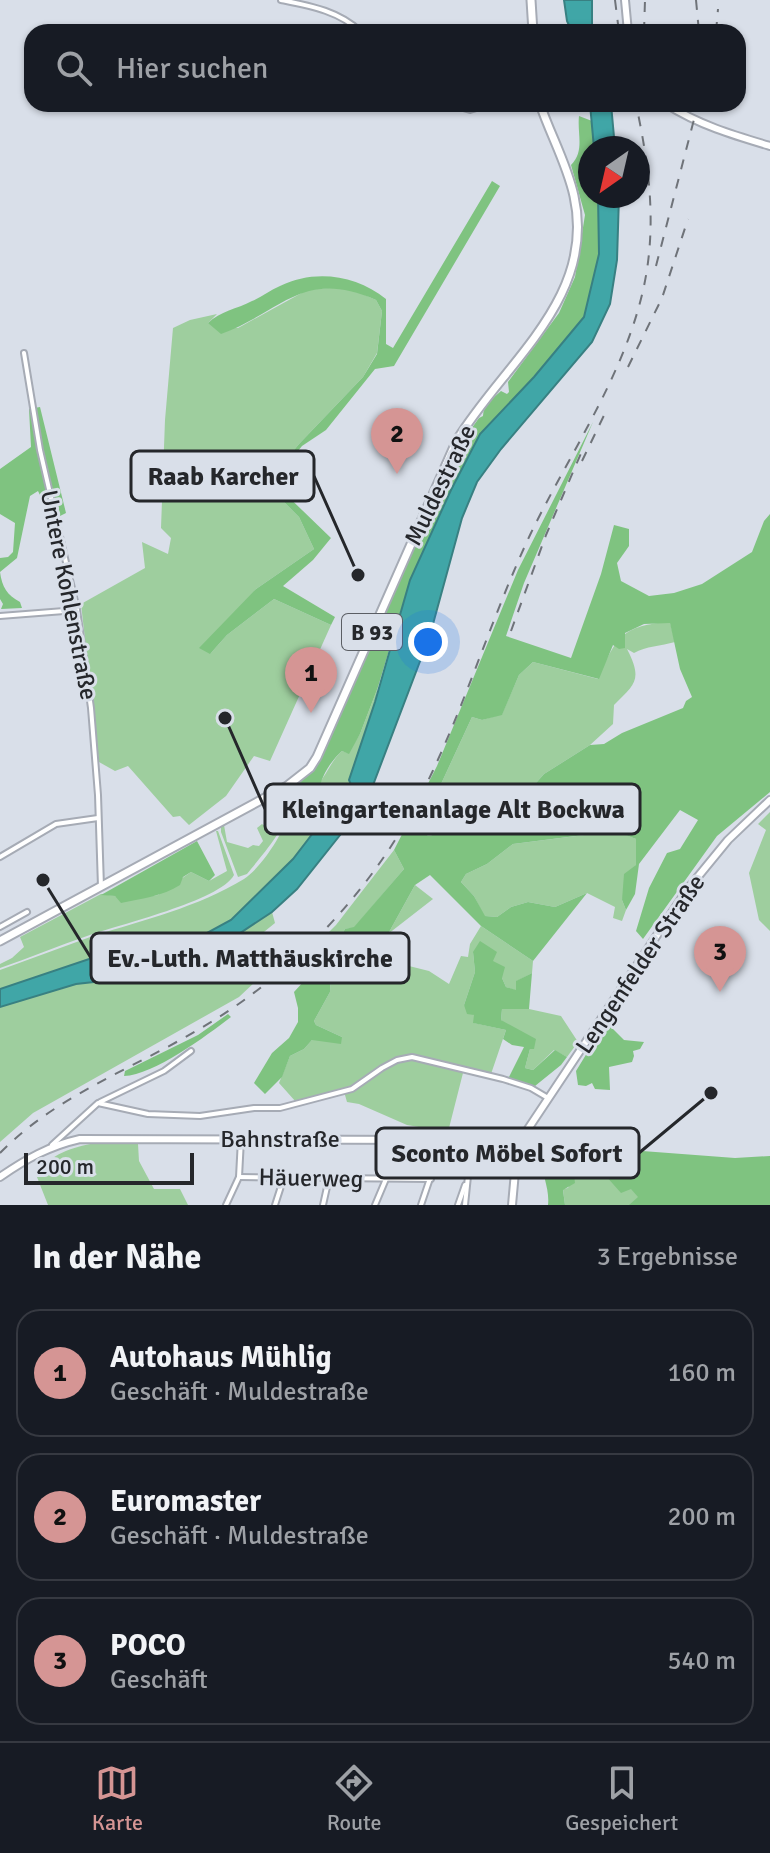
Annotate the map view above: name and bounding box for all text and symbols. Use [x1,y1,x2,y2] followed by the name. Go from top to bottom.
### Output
[24,24,746,112] search box
[52,46,96,90] icon: search
[116,50,268,87] text: Hier suchen
[578,136,650,208] north arrow
[371,408,423,474] pin: 2
[398,420,482,550] street label: Muldestraße
[131,451,314,501] callout: Raab Karcher
[147,461,299,493] text: Raab Karcher
[34,488,104,702] street label: Untere Kohlenstraße
[342,614,402,650] road number: B 93
[408,622,448,662] your location
[285,647,337,713] pin: 1
[265,784,640,834] callout: Kleingartenanlage Alt Bockwa
[281,794,625,826] text: Kleingartenanlage Alt Bockwa
[569,869,711,1059] street label: Lengenfelder Straße
[694,926,746,992] pin: 3
[91,933,409,983] callout: Ev.-Luth. Matthäuskirche
[107,943,393,975] text: Ev.-Luth. Matthäuskirche
[220,1124,340,1154] street label: Bahnstraße
[376,1128,639,1178] callout: Sconto Möbel Sofort
[391,1138,623,1170] text: Sconto Möbel Sofort
[24,1149,194,1185] scale bar
[36,1153,94,1180] text: 200 m
[258,1162,364,1194] street label: Häuerweg
[32,1236,201,1278] text: In der Nähe
[597,1241,738,1273] text: 3 Ergebnisse
[110,1339,332,1376] text: Autohaus Mühlig
[53,1357,67,1389] text: 1
[667,1357,736,1389] text: 160 m
[110,1376,369,1408] text: Geschäft · Muldestraße
[110,1483,261,1520] text: Euromaster
[53,1501,67,1533] text: 2
[667,1501,736,1533] text: 200 m
[110,1520,369,1552] text: Geschäft · Muldestraße
[110,1627,186,1664] text: POCO
[53,1645,67,1677] text: 3
[667,1645,736,1677] text: 540 m
[110,1664,208,1696] text: Geschäft
[92,1761,143,1836] tab: Karte
[327,1761,382,1836] tab: Route
[565,1761,678,1836] tab: Gespeichert

